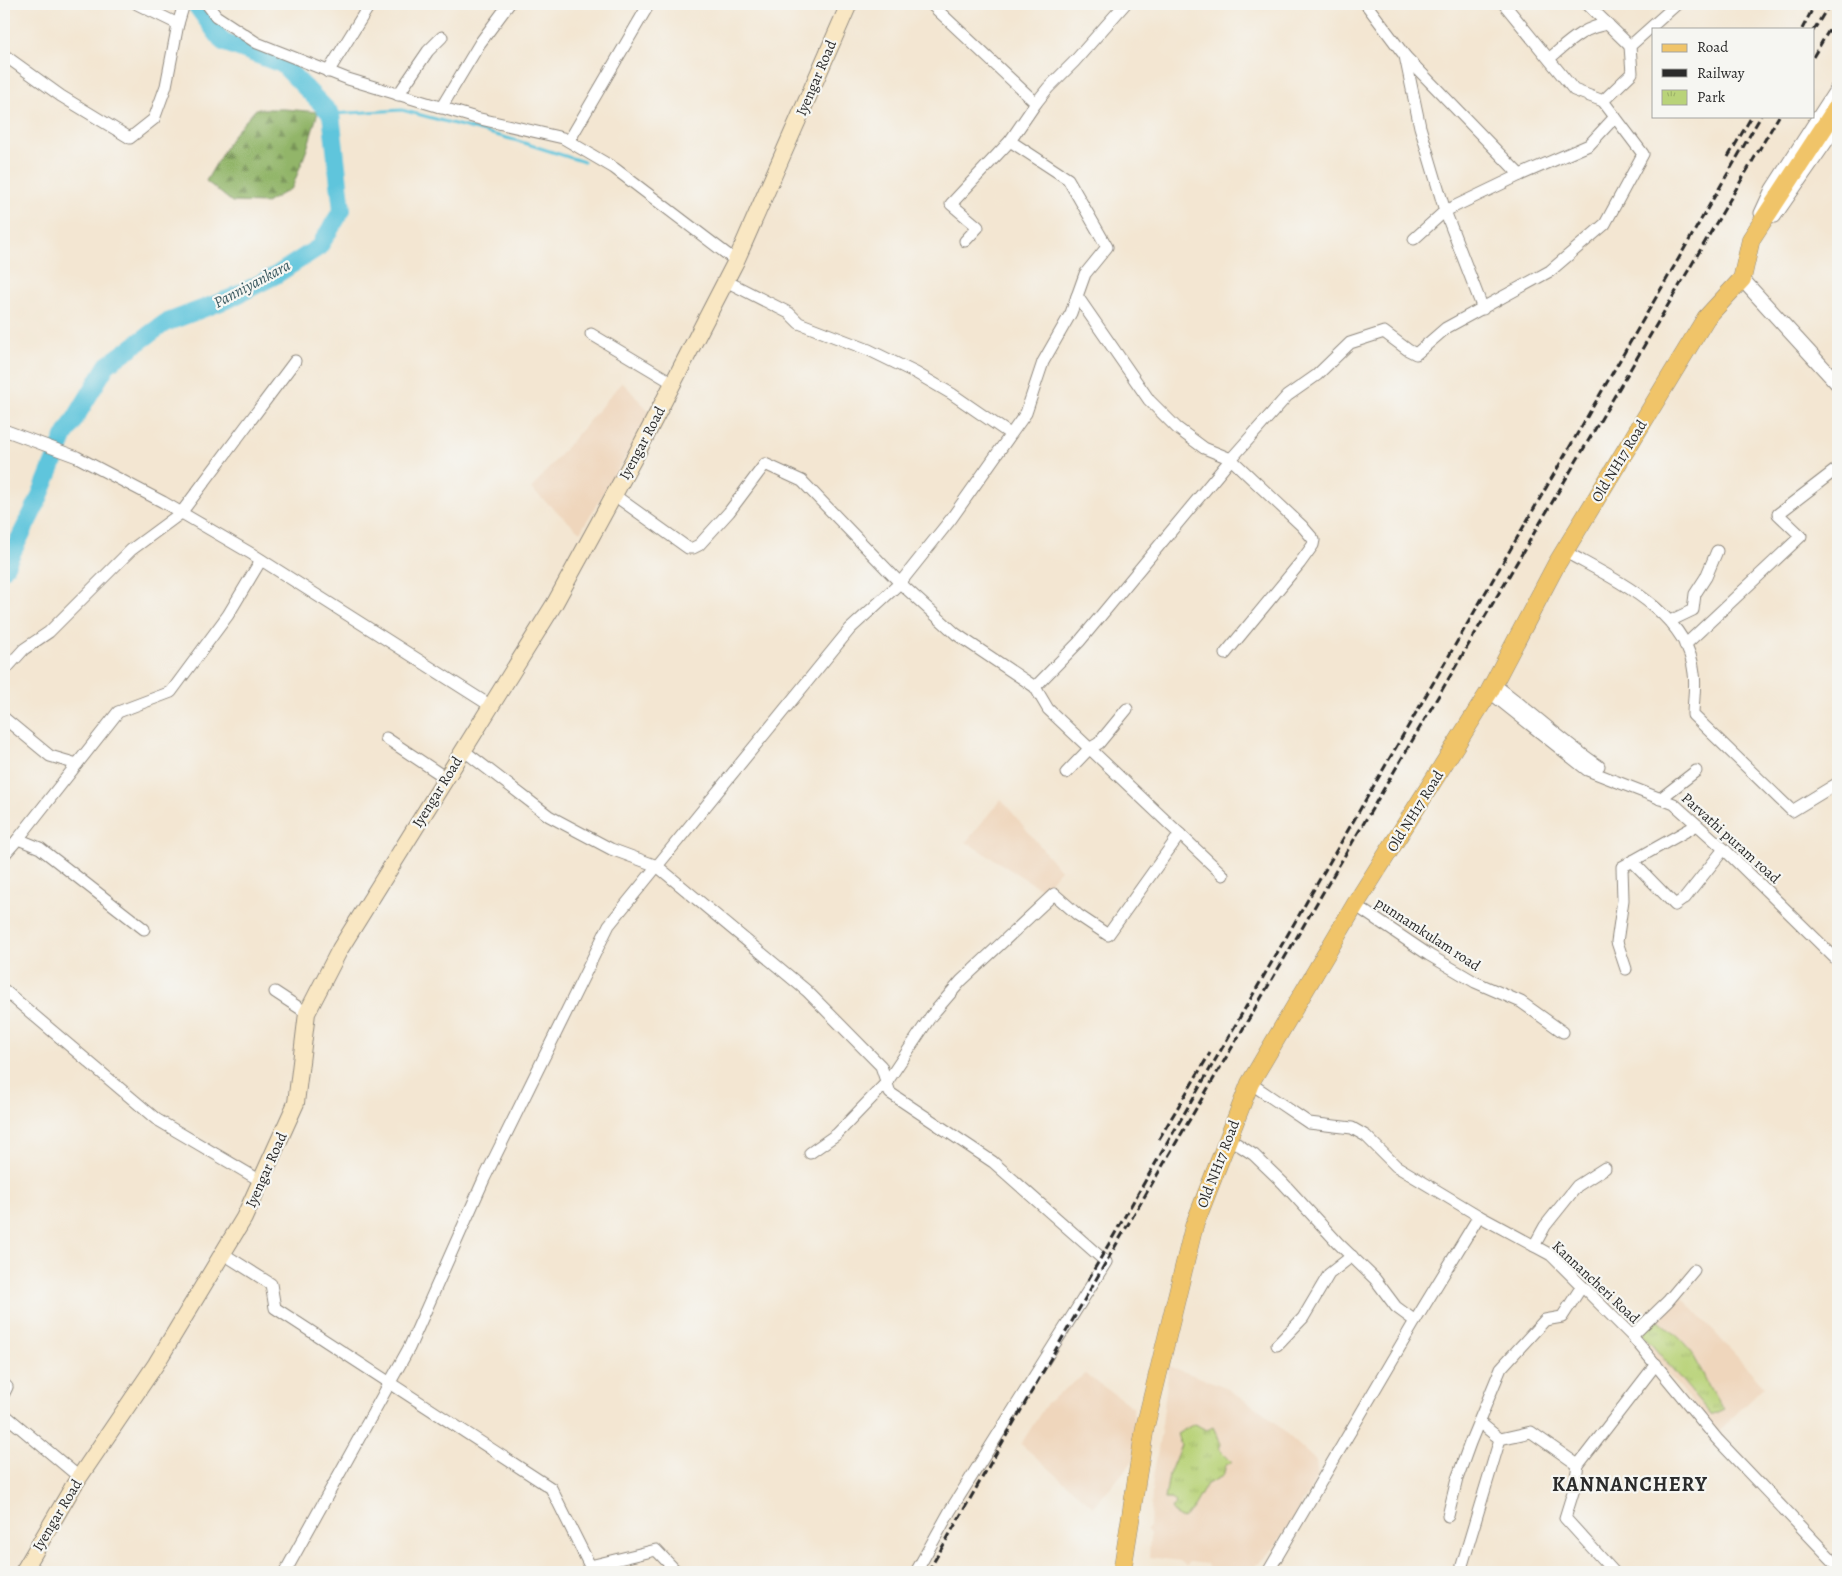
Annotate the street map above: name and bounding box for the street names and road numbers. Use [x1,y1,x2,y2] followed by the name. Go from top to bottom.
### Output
[791,36,841,119] street label: Iyengar Road
[614,402,670,483] street label: Iyengar Road
[1587,415,1652,506] street label: Old NH17 Road
[407,752,467,831] street label: Iyengar Road
[1382,766,1449,856] street label: Old NH17 Road
[1677,788,1785,888] street label: Parvathi puram road
[1372,892,1485,976] street label: punnamkulam road
[1192,1116,1244,1211] street label: Old NH17 Road
[240,1128,292,1211] street label: Iyengar Road
[1548,1236,1645,1329] street label: Kannancheri Road
[28,1474,87,1555] street label: Iyengar Road

